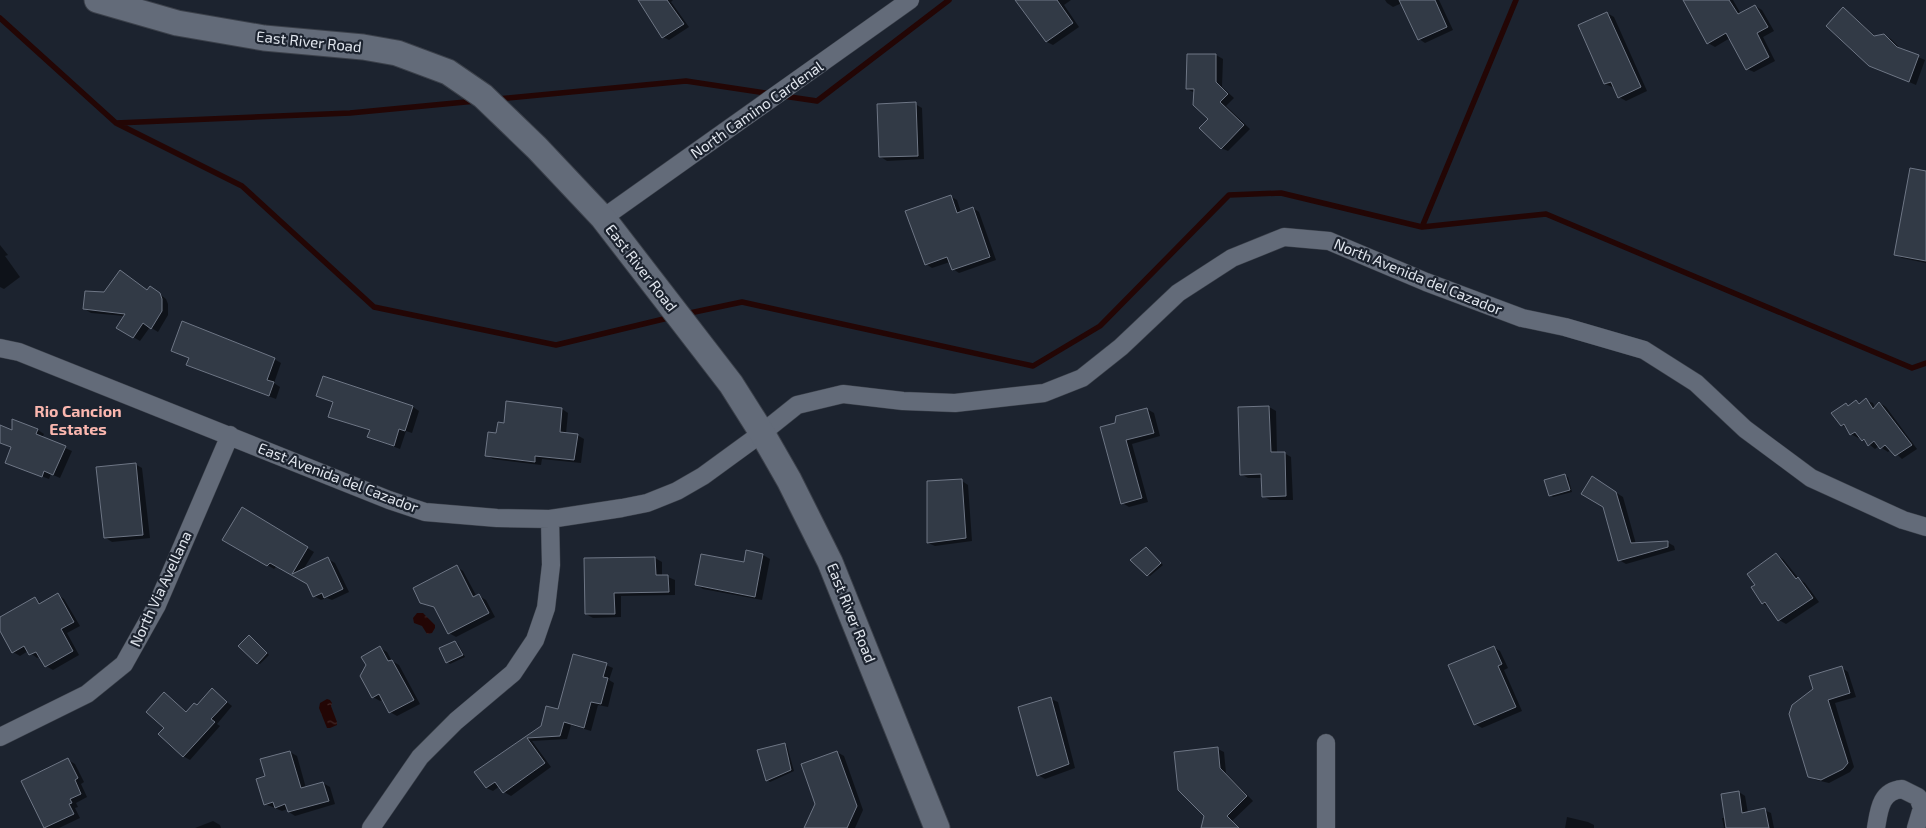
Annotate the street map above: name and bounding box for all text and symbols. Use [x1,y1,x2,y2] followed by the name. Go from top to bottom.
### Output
[256,27,363,55] street label: East River Road
[687,56,827,162] street label: North Camino Cardenal
[602,220,681,315] street label: East River Road
[1332,234,1505,318] street label: North Avenida del Cazador
[34,401,122,438] district label: Rio Cancion Estates
[256,438,421,516] street label: East Avenida del Cazador
[125,528,195,649] street label: North Via Avellana
[824,560,880,665] street label: East River Road

